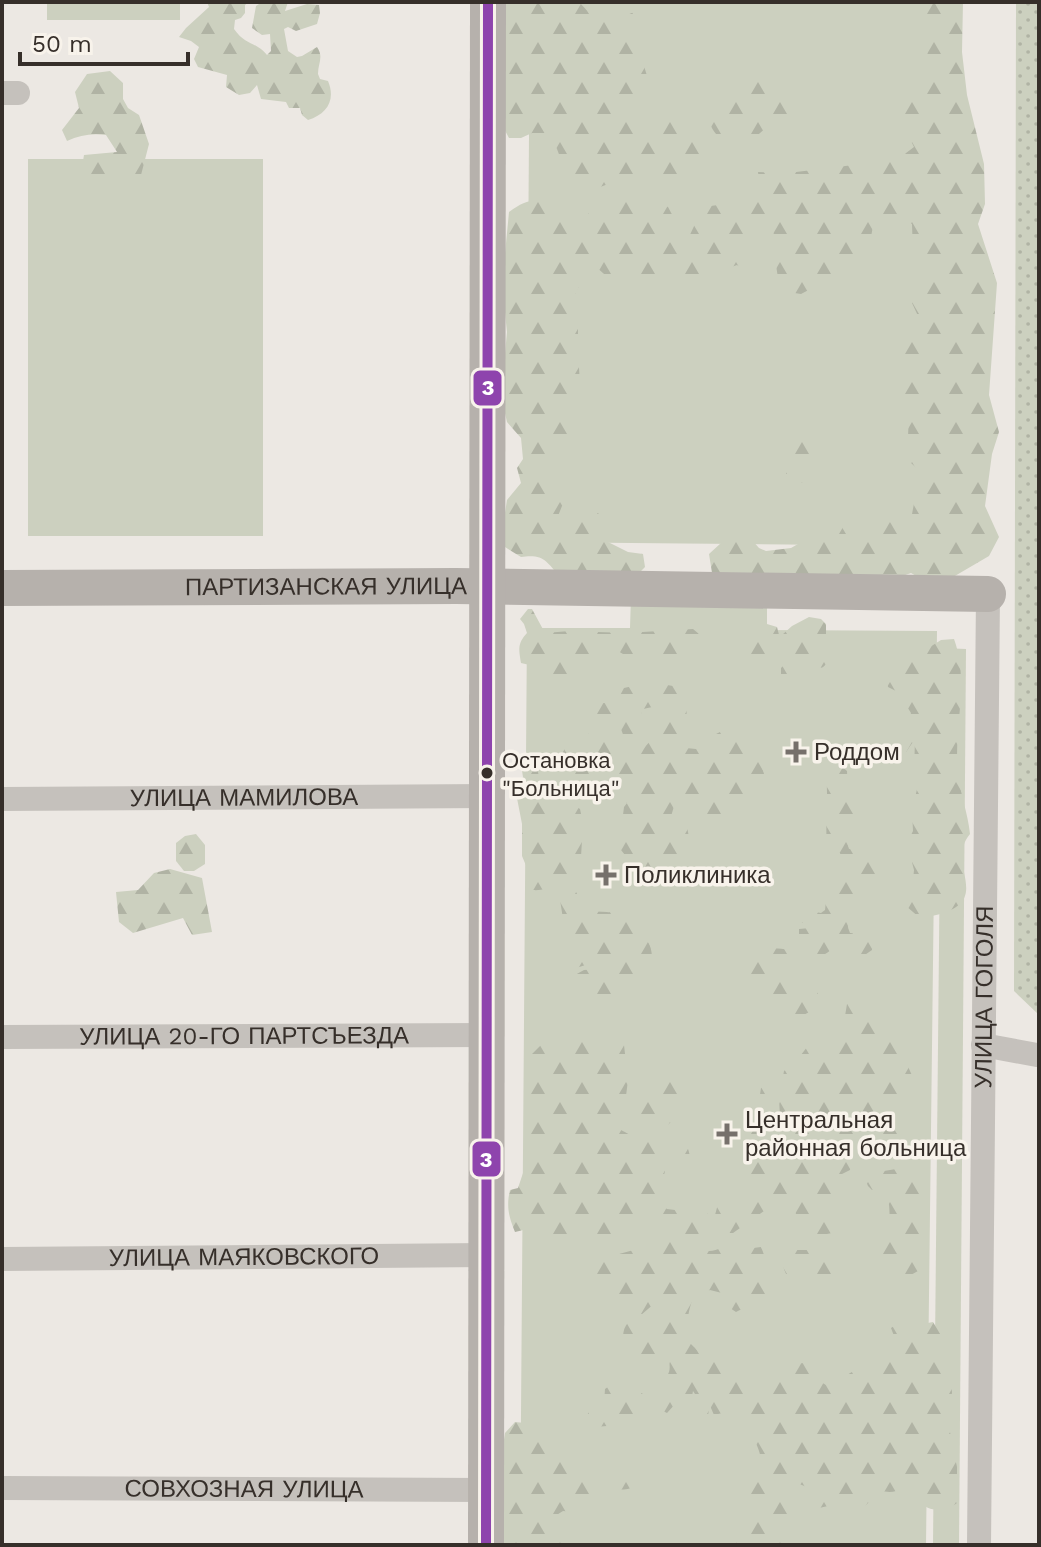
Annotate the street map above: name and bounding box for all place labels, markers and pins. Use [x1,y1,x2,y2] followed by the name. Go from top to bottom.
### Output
[814,738,900,766] place label: Роддом
[785,741,807,763] marker: Роддом
[502,748,620,801] place label: Остановка "Больница"
[479,765,495,781] marker: Остановка "Больница"
[624,861,771,889] place label: Поликлиника
[595,864,617,886] marker: Поликлиника
[745,1106,967,1162] place label: Центральная районная больница
[716,1123,738,1145] marker: Центральная районная больница

